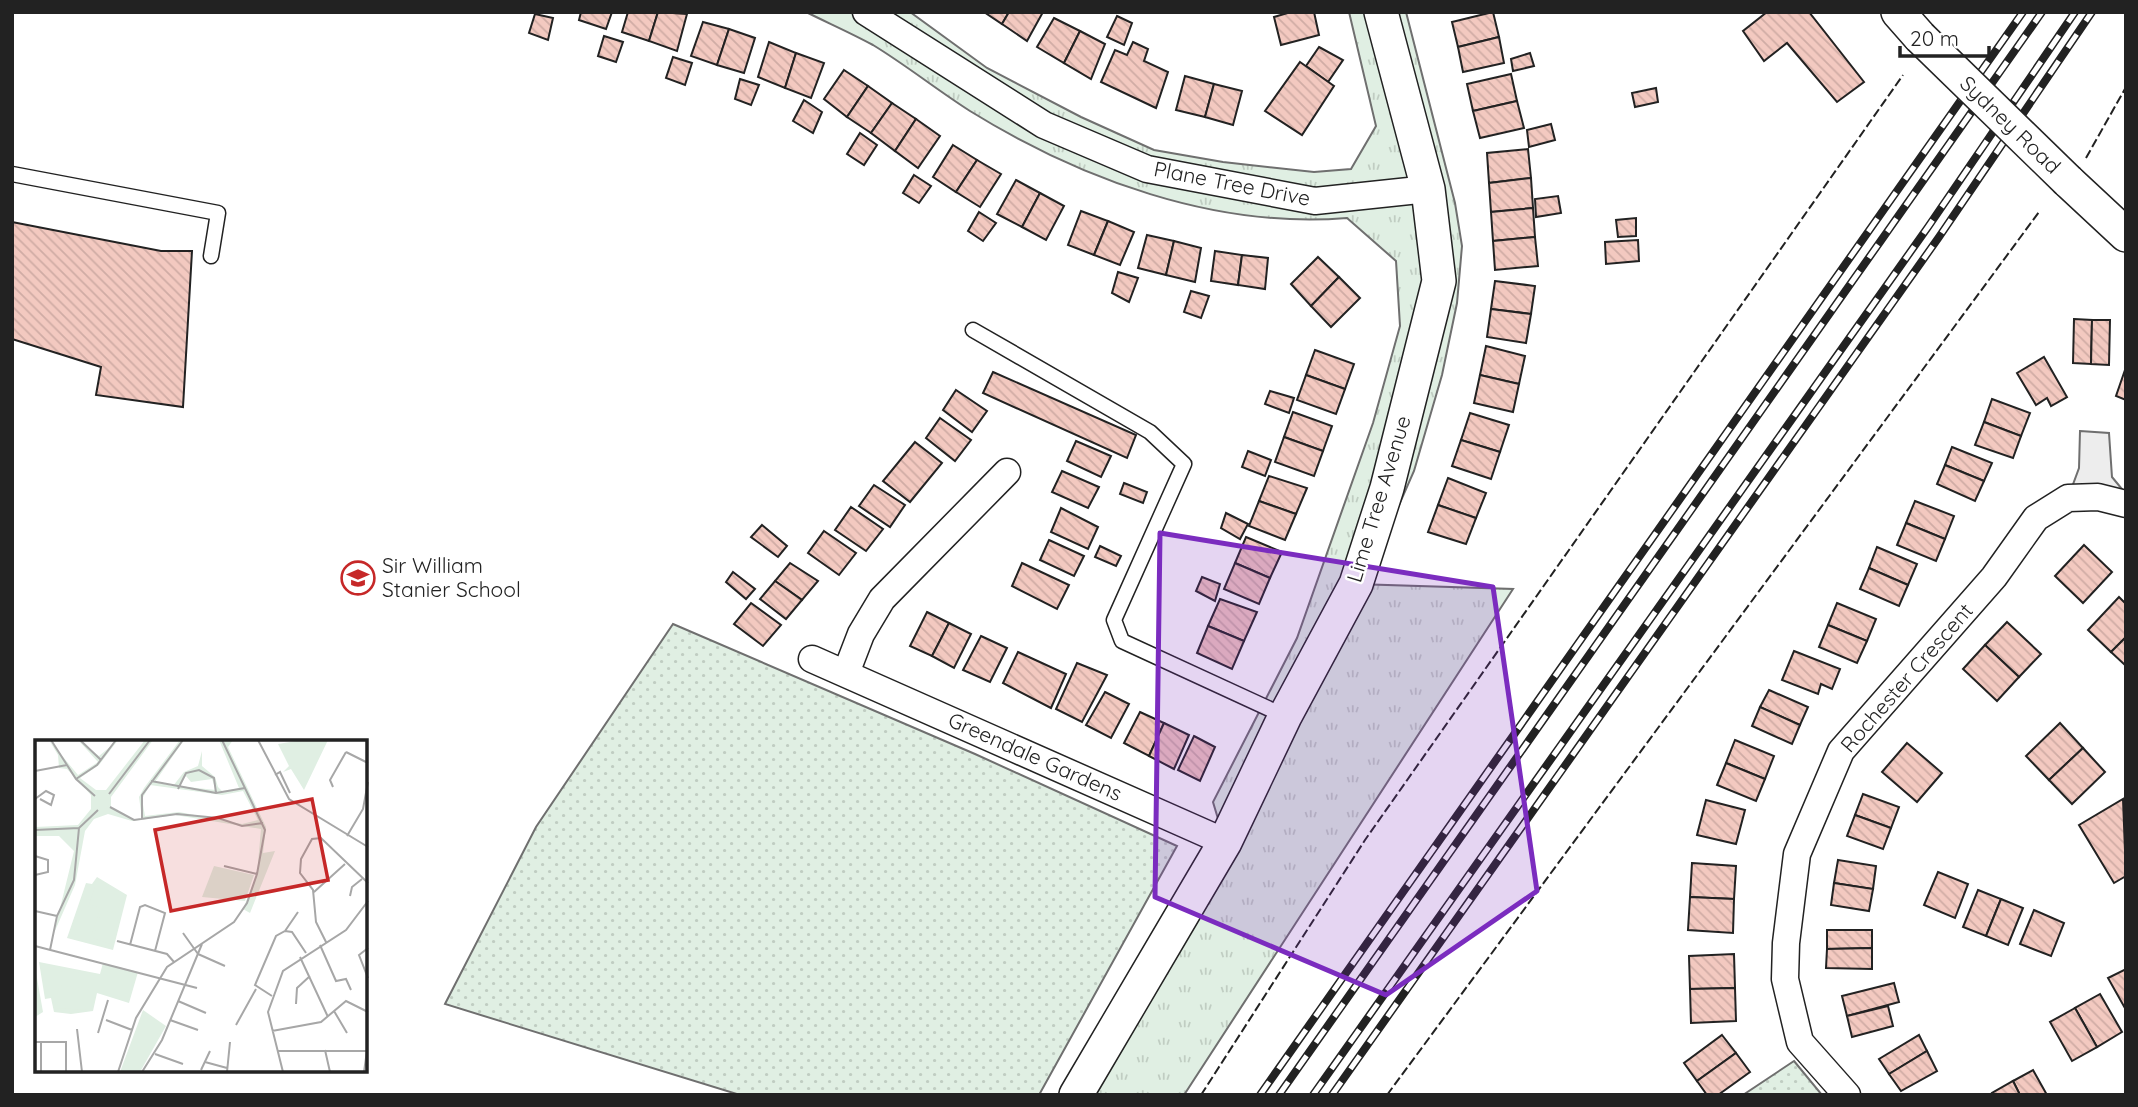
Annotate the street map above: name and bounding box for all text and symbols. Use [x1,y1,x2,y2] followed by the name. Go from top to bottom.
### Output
[1900,14,1989,58] scale bar
[1910,25,1959,51] text: 20 m
[1955,70,2066,179] street label: Sydney Road
[1152,155,1313,211] street label: Plane Tree Drive
[1340,412,1416,585] street label: Lime Tree Avenue
[382,552,521,602] place label: Sir William Stanier School
[339,559,377,597] school or university icon: Sir William Stanier School
[1834,598,1978,757] street label: Rochester Crescent
[944,706,1126,806] street label: Greendale Gardens
[35,740,368,1072] inset map

